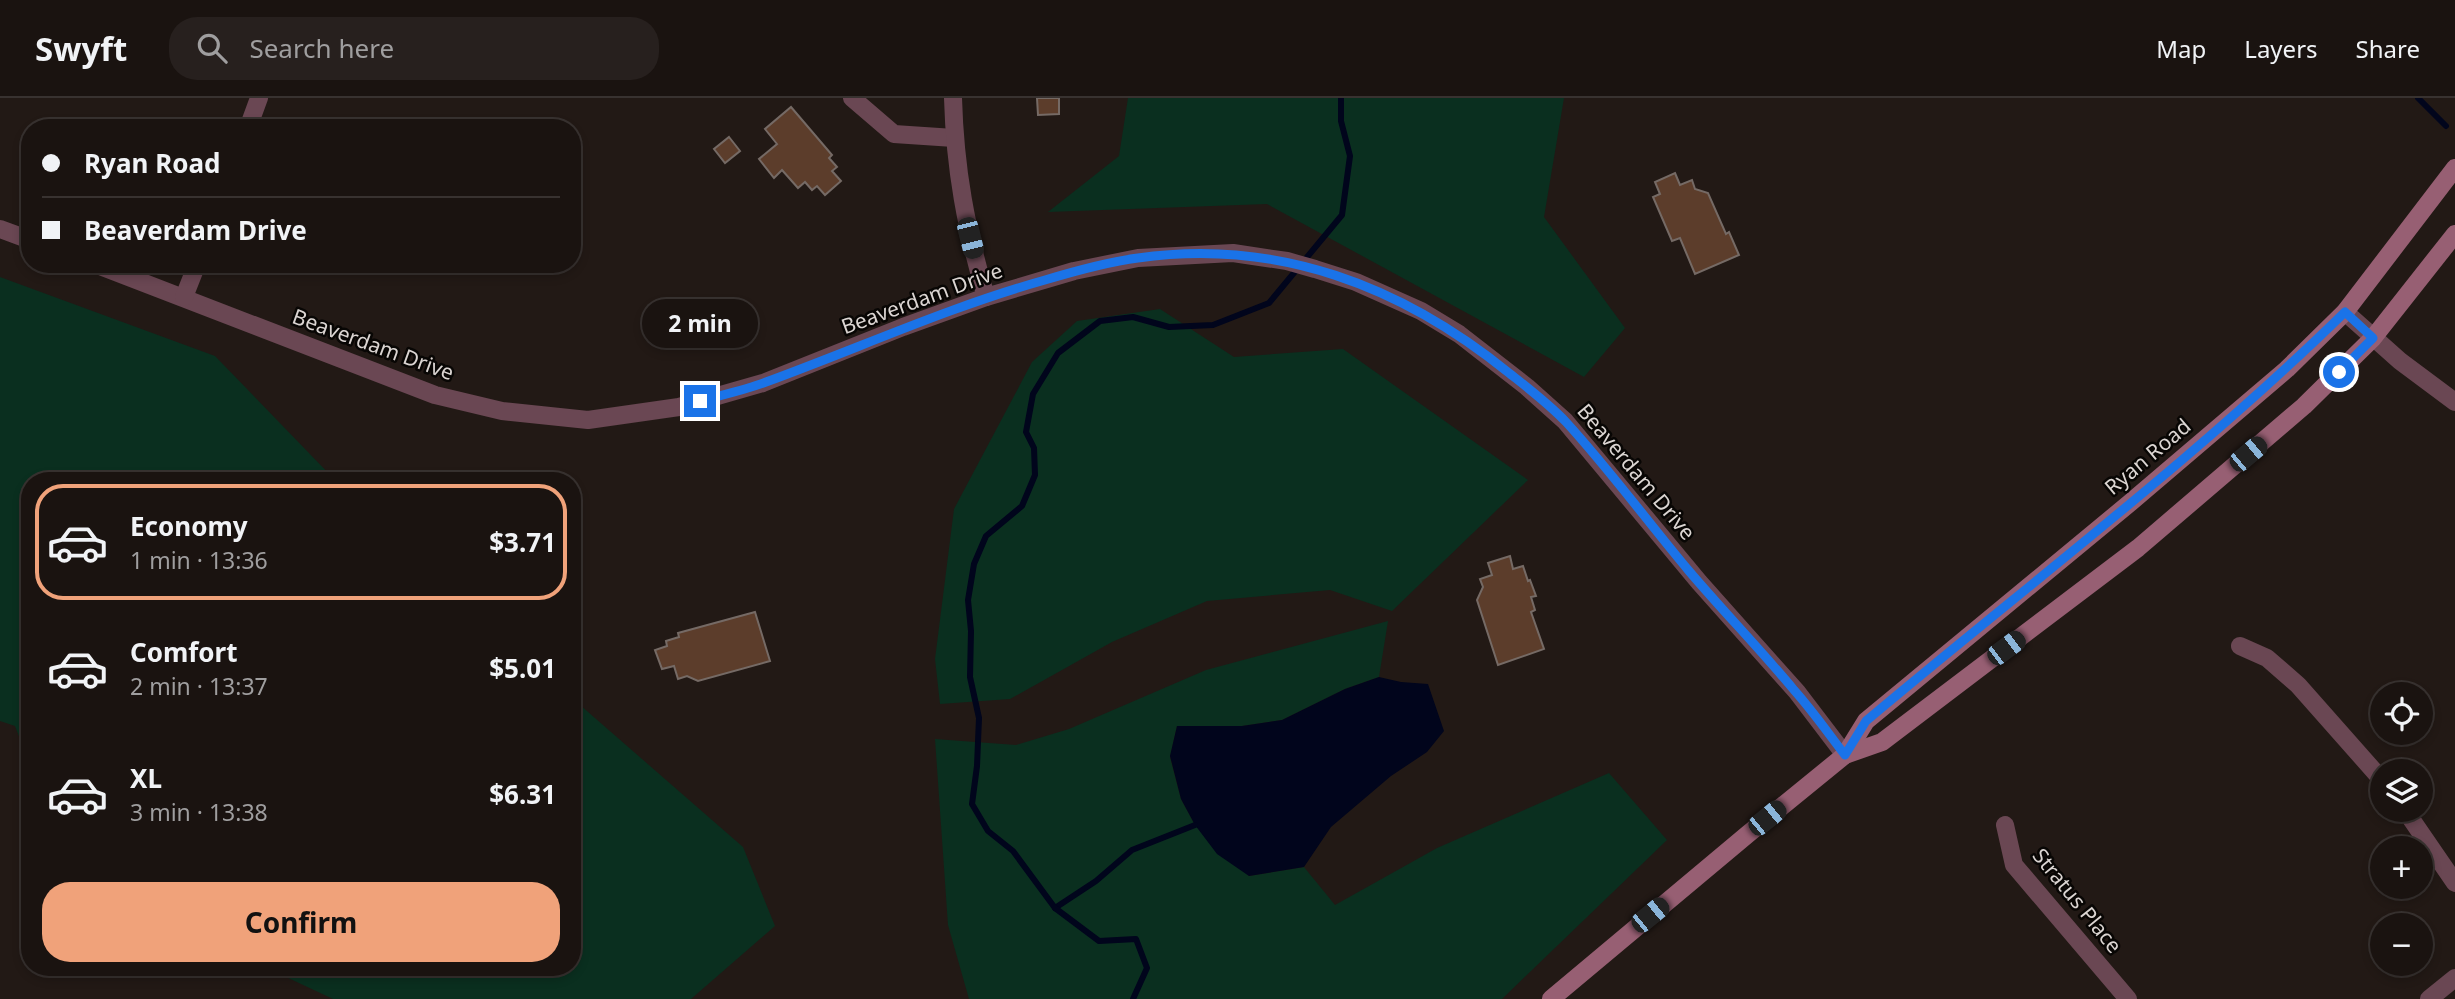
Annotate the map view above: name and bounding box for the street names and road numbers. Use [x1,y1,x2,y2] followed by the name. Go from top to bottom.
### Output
[837,256,1006,340] street label: Beaverdam Drive
[289,302,458,386] street label: Beaverdam Drive
[1571,397,1702,545] street label: Beaverdam Drive
[2098,412,2196,501] street label: Ryan Road
[2027,842,2129,959] street label: Stratus Place

